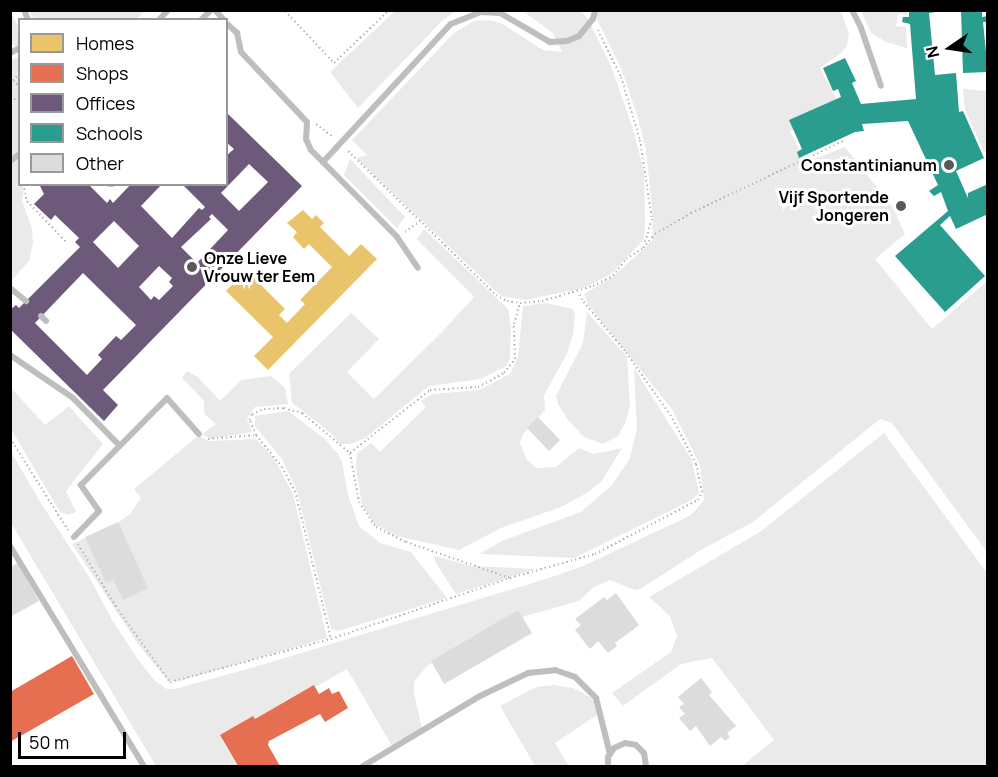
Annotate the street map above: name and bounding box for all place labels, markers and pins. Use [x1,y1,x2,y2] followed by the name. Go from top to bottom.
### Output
[801,155,937,175] place label: Constantinianum
[942,158,956,172] marker: Constantinianum
[779,187,889,225] place label: Vijf Sportende Jongeren
[894,199,908,213] marker: Vijf Sportende Jongeren
[204,248,315,286] place label: Onze Lieve Vrouw ter Eem
[185,260,199,274] marker: Onze Lieve Vrouw ter Eem

